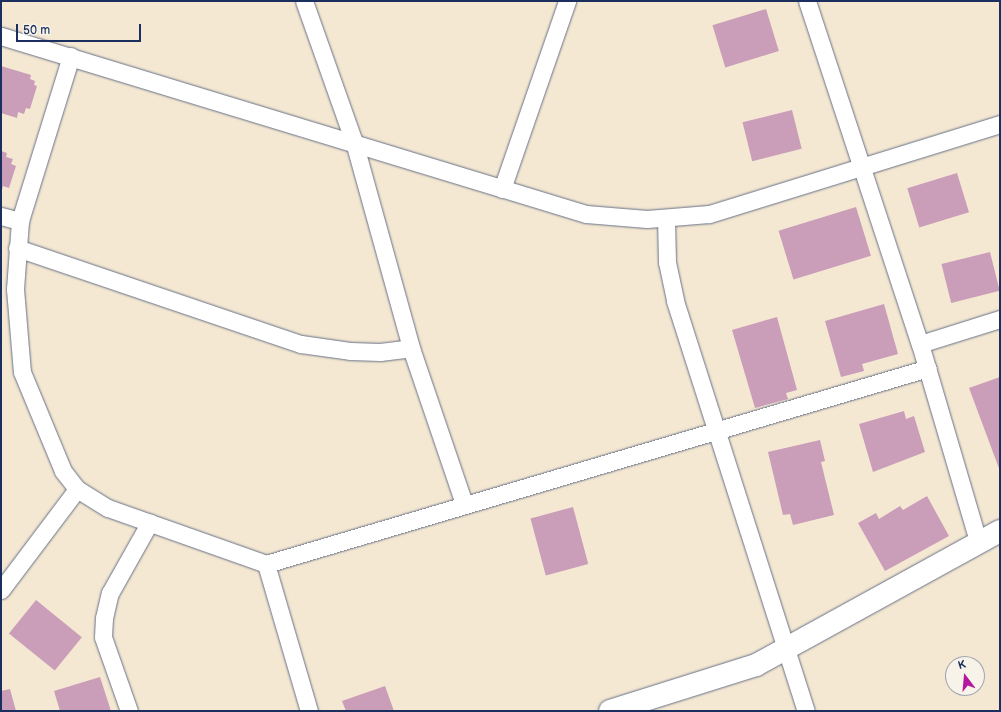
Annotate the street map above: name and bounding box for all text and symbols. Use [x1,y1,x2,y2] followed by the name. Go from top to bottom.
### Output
[18,16,143,42] scale bar
[23,23,50,38] text: 50 m
[945,656,985,696] north arrow
[956,658,967,672] text: K

